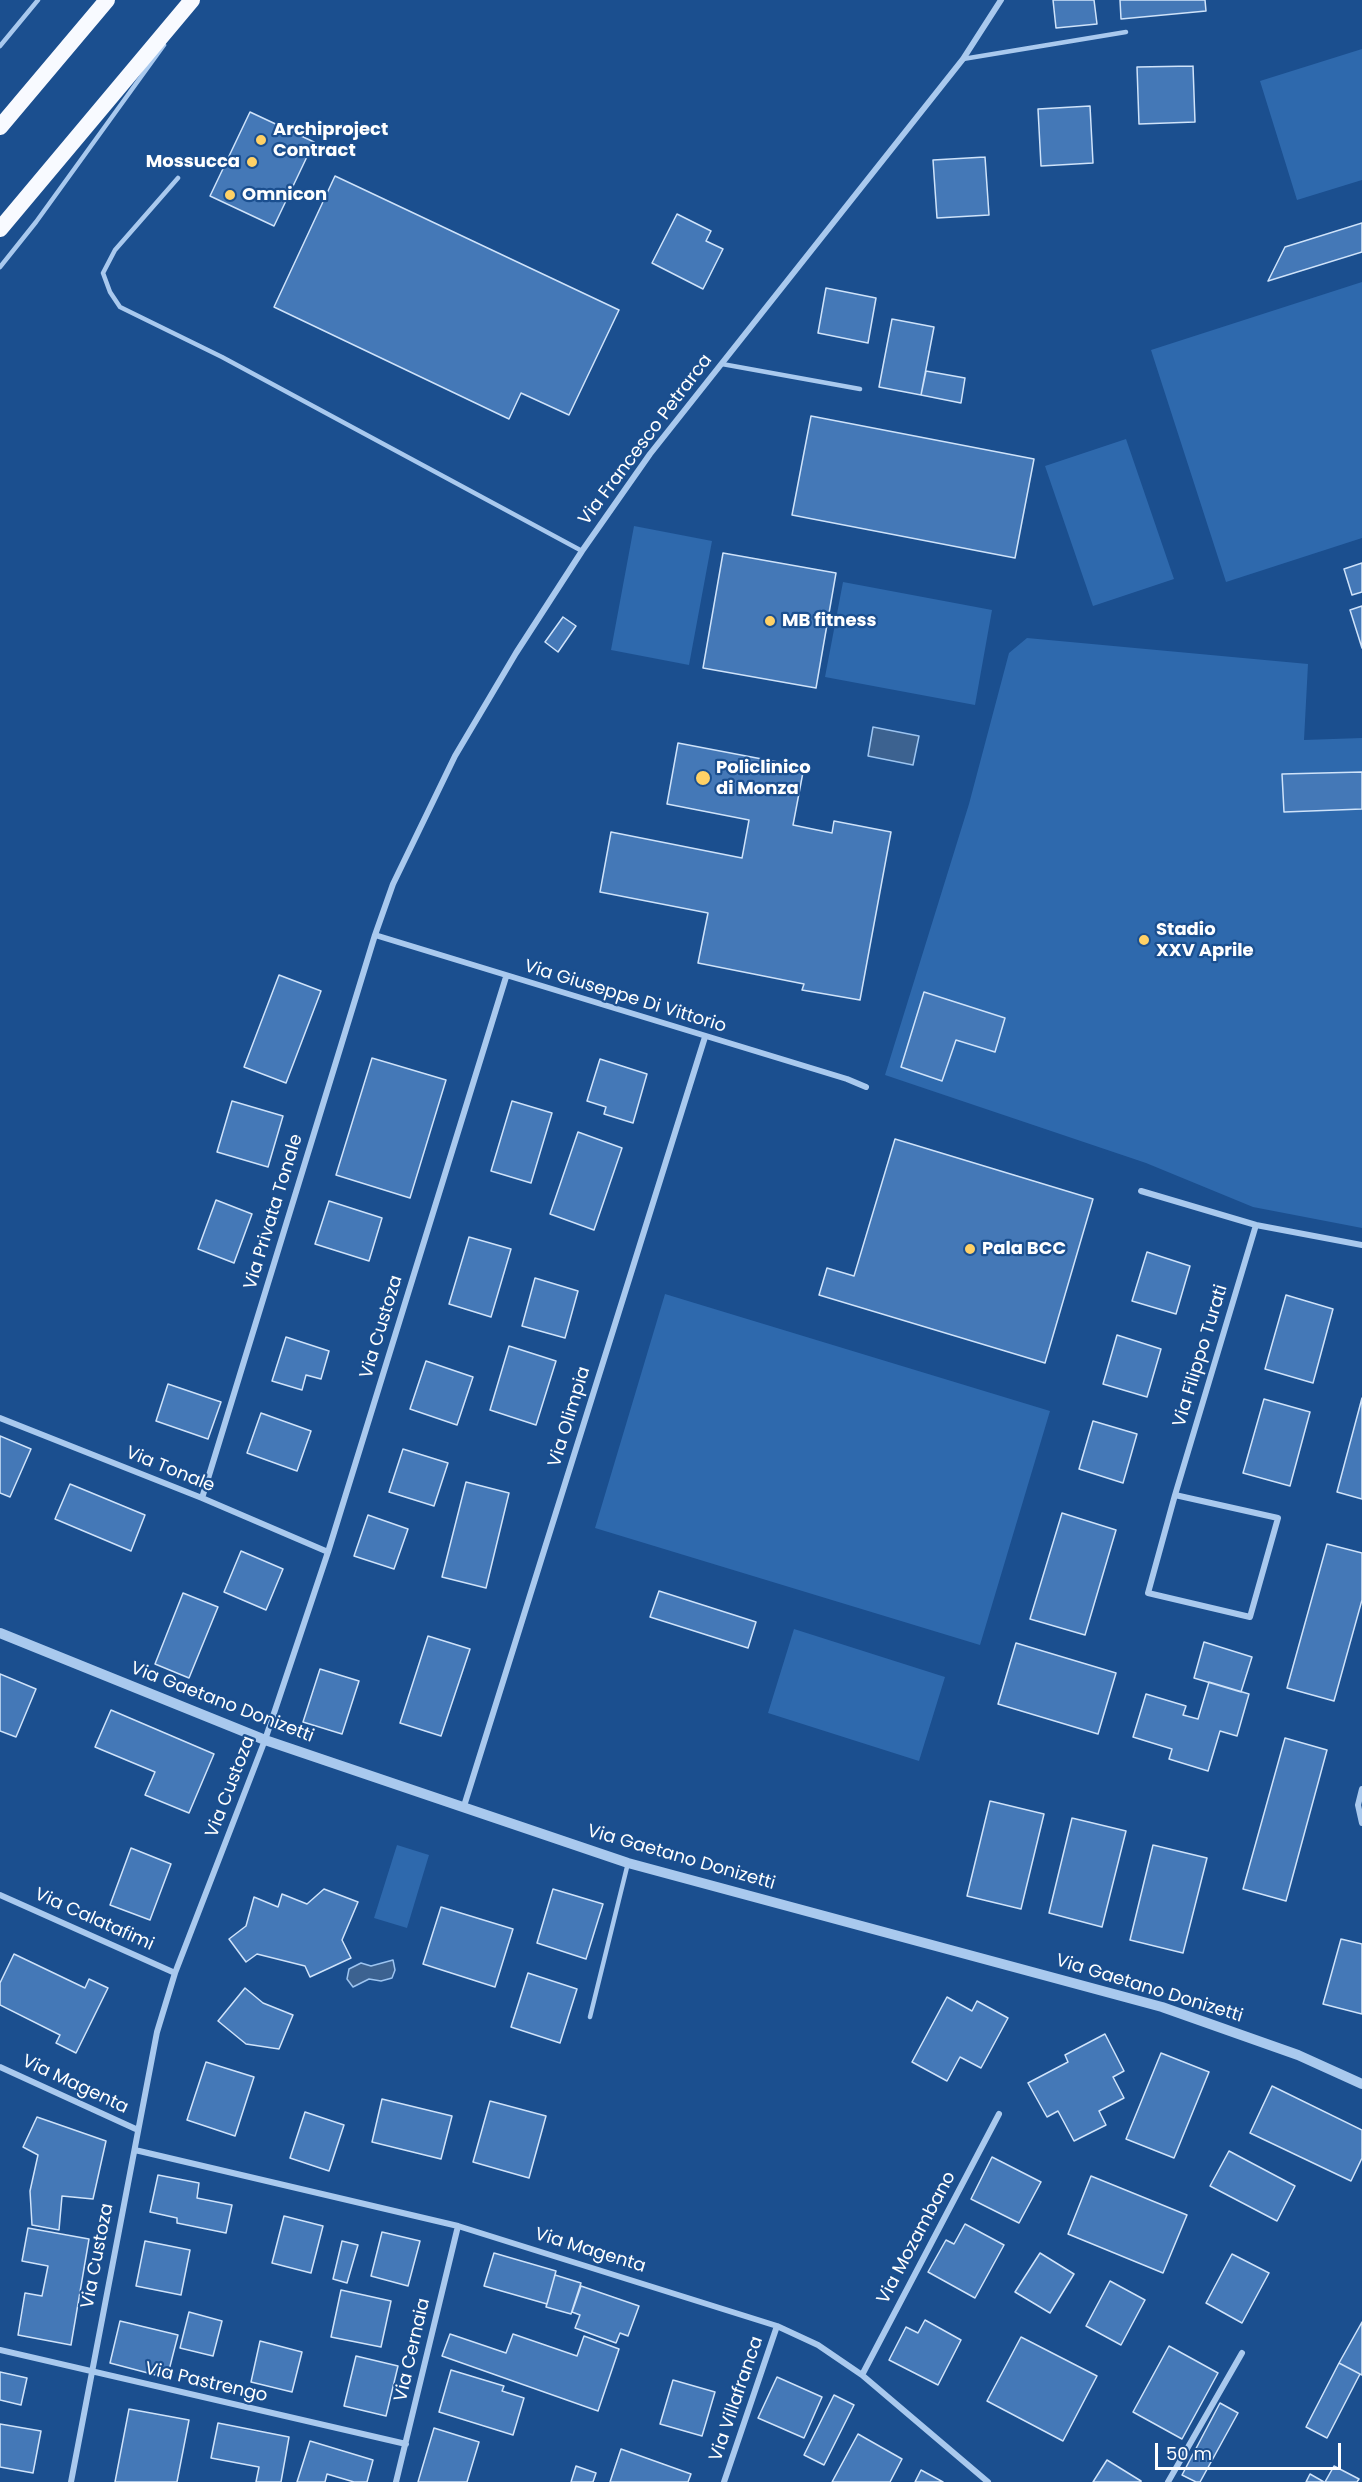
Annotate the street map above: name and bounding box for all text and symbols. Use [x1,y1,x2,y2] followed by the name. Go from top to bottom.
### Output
[273,119,388,162] place label: Archiproject Contract
[254,133,268,147] marker: Archiproject Contract
[146,151,240,173] place label: Mossucca
[245,155,259,169] marker: Mossucca
[242,184,327,206] place label: Omnicon
[223,188,237,202] marker: Omnicon
[575,350,717,530] street label: Via Francesco Petrarca
[782,610,877,632] place label: MB fitness
[763,614,777,628] marker: MB fitness
[716,757,811,800] place label: Policlinico di Monza
[694,769,712,787] marker: Policlinico di Monza
[1156,919,1254,962] place label: Stadio XXV Aprile
[1137,933,1151,947] marker: Stadio XXV Aprile
[521,956,729,1038] street label: Via Giuseppe Di Vittorio
[240,1132,308,1292] street label: Via Privata Tonale
[982,1238,1066,1260] place label: Pala BCC
[963,1242,977,1256] marker: Pala BCC
[356,1273,408,1381] street label: Via Custoza
[1169,1282,1233,1430] street label: Via Filippo Turati
[544,1364,596,1470] street label: Via Olimpia
[122,1442,218,1498] street label: Via Tonale
[127,1658,317,1748] street label: Via Gaetano Donizetti
[202,1733,260,1841] street label: Via Custoza
[585,1821,777,1895] street label: Via Gaetano Donizetti
[31,1884,157,1956] street label: Via Calatafimi
[1053,1950,1245,2028] street label: Via Gaetano Donizetti
[18,2051,132,2119] street label: Via Magenta
[873,2168,961,2308] street label: Via Mozambano
[77,2202,119,2310] street label: Via Custoza
[532,2224,648,2278] street label: Via Magenta
[391,2296,435,2404] street label: Via Cernaia
[706,2334,768,2464] street label: Via Villafranca
[143,2358,269,2408] street label: Via Pastrengo
[1158,2431,1344,2469] scale bar
[1166,2441,1212,2466] text: 50 m

